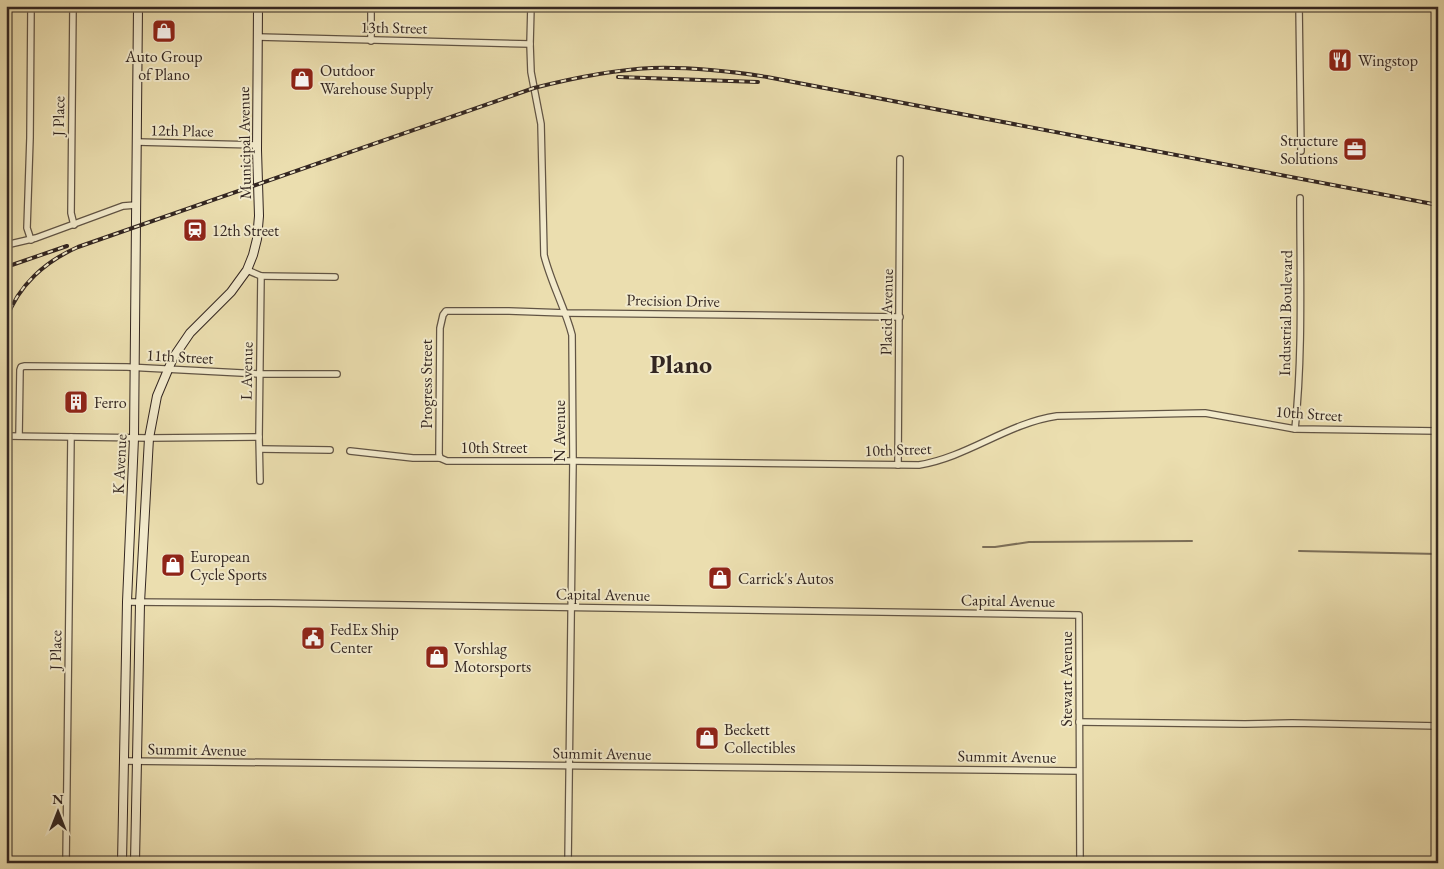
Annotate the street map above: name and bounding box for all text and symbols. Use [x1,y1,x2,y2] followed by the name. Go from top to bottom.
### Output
[360,16,428,39] street label: 13th Street
[151,18,177,44] shop icon: Auto Group of Plano
[124,46,203,85] place label: Auto Group of Plano
[1327,47,1353,73] restaurant icon: Wingstop
[1358,50,1418,71] place label: Wingstop
[320,60,434,99] place label: Outdoor Warehouse Supply
[289,66,315,92] shop icon: Outdoor Warehouse Supply
[233,86,256,200] street label: Municipal Avenue
[48,96,69,138] street label: J Place
[150,119,214,142] street label: 12th Place
[1280,130,1338,169] place label: Structure Solutions
[1342,136,1368,162] office icon: Structure Solutions
[182,217,208,243] station icon: 12th Street
[212,220,279,241] place label: 12th Street
[1274,249,1297,376] street label: Industrial Boulevard
[875,268,898,356] street label: Placid Avenue
[626,289,720,312] street label: Precision Drive
[416,339,437,429] street label: Progress Street
[235,342,258,400] street label: L Avenue
[146,344,214,369] street label: 11th Street
[650,347,712,381] district label: Plano
[63,389,89,415] building icon: Ferro
[94,392,127,413] place label: Ferro
[549,400,570,462] street label: N Avenue
[1275,401,1343,426] street label: 10th Street
[107,434,132,495] street label: K Avenue
[461,437,527,458] street label: 10th Street
[864,438,932,461] street label: 10th Street
[190,546,267,585] place label: European Cycle Sports
[160,552,186,578] shop icon: European Cycle Sports
[707,565,733,591] shop icon: Carrick's Autos
[738,568,834,589] place label: Carrick's Autos
[556,583,650,606] street label: Capital Avenue
[961,589,1055,612] street label: Capital Avenue
[330,619,399,658] place label: FedEx Ship Center
[300,625,326,651] public building icon: FedEx Ship Center
[45,630,66,672] street label: J Place
[1056,631,1077,727] street label: Stewart Avenue
[454,638,531,677] place label: Vorshlag Motorsports
[424,644,450,670] shop icon: Vorshlag Motorsports
[724,719,796,758] place label: Beckett Collectibles
[694,725,720,751] shop icon: Beckett Collectibles
[147,738,247,761] street label: Summit Avenue
[552,742,652,765] street label: Summit Avenue
[957,745,1057,768] street label: Summit Avenue
[32,786,82,836] north arrow
[52,790,64,808] text: N

